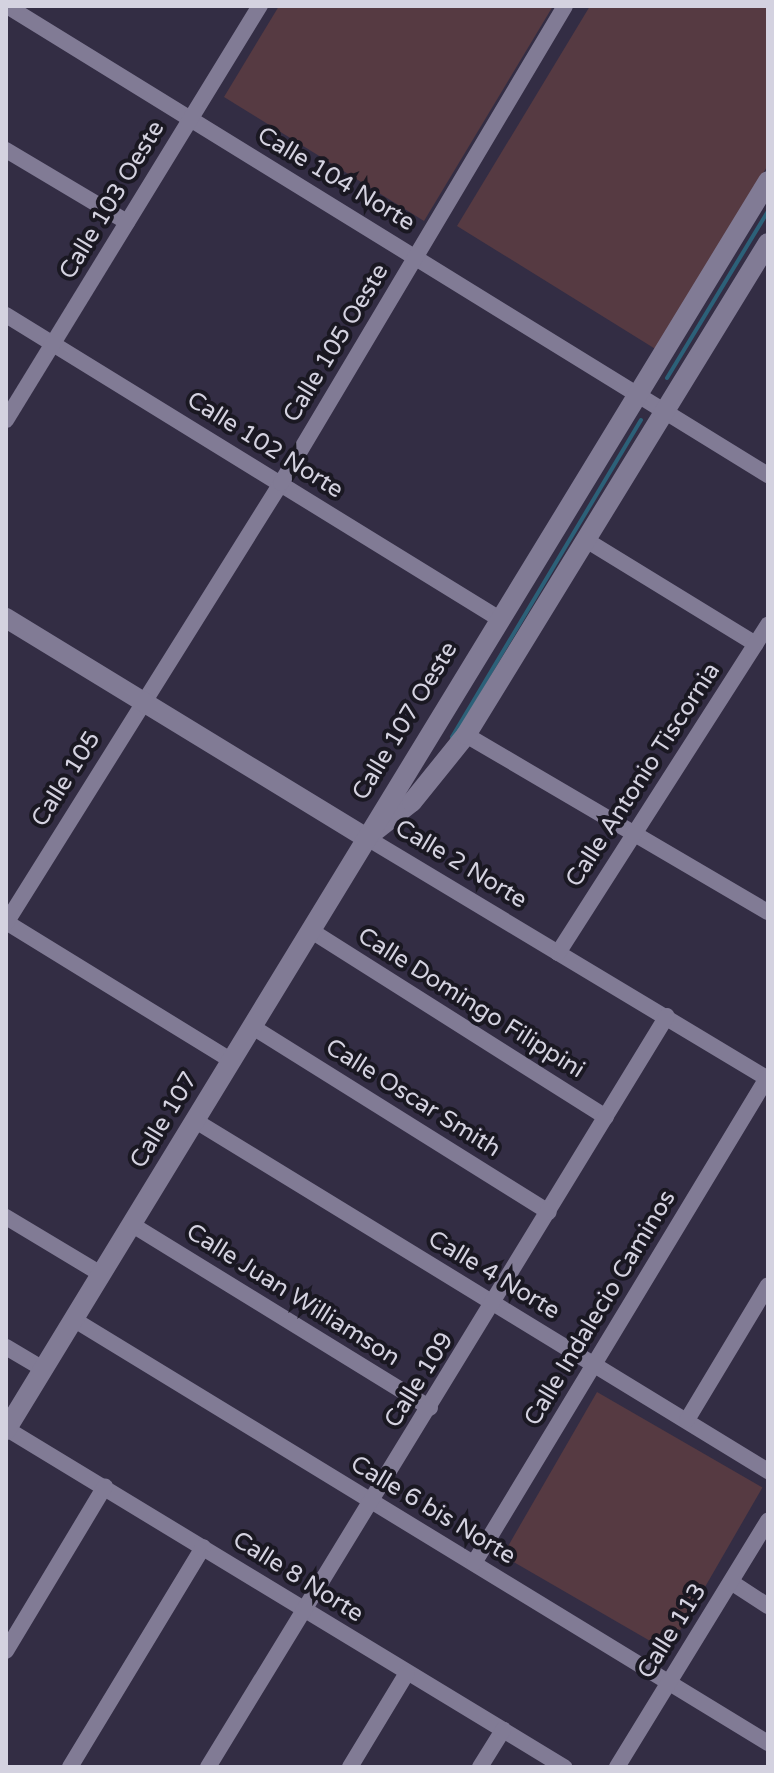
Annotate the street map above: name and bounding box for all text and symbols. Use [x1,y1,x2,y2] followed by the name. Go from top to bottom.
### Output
[53,115,171,285] street label: Calle 103 Oeste
[252,121,420,237] street label: Calle 104 Norte
[277,258,395,428] street label: Calle 105 Oeste
[182,385,348,505] street label: Calle 102 Norte
[346,636,464,806] street label: Calle 107 Oeste
[560,658,726,892] street label: Calle Antonio Tiscornia
[25,726,107,832] street label: Calle 105
[390,813,532,915] street label: Calle 2 Norte
[352,921,590,1085] street label: Calle Domingo Filippini
[320,1033,506,1163] street label: Calle Oscar Smith
[124,1067,204,1173] street label: Calle 107
[518,1185,682,1431] street label: Calle Indalecio Caminos
[181,1218,405,1372] street label: Calle Juan Williamson
[423,1224,565,1326] street label: Calle 4 Norte
[378,1327,460,1433] street label: Calle 109
[345,1449,521,1571] street label: Calle 6 bis Norte
[227,1525,369,1629] street label: Calle 8 Norte
[631,1578,713,1684] street label: Calle 113

